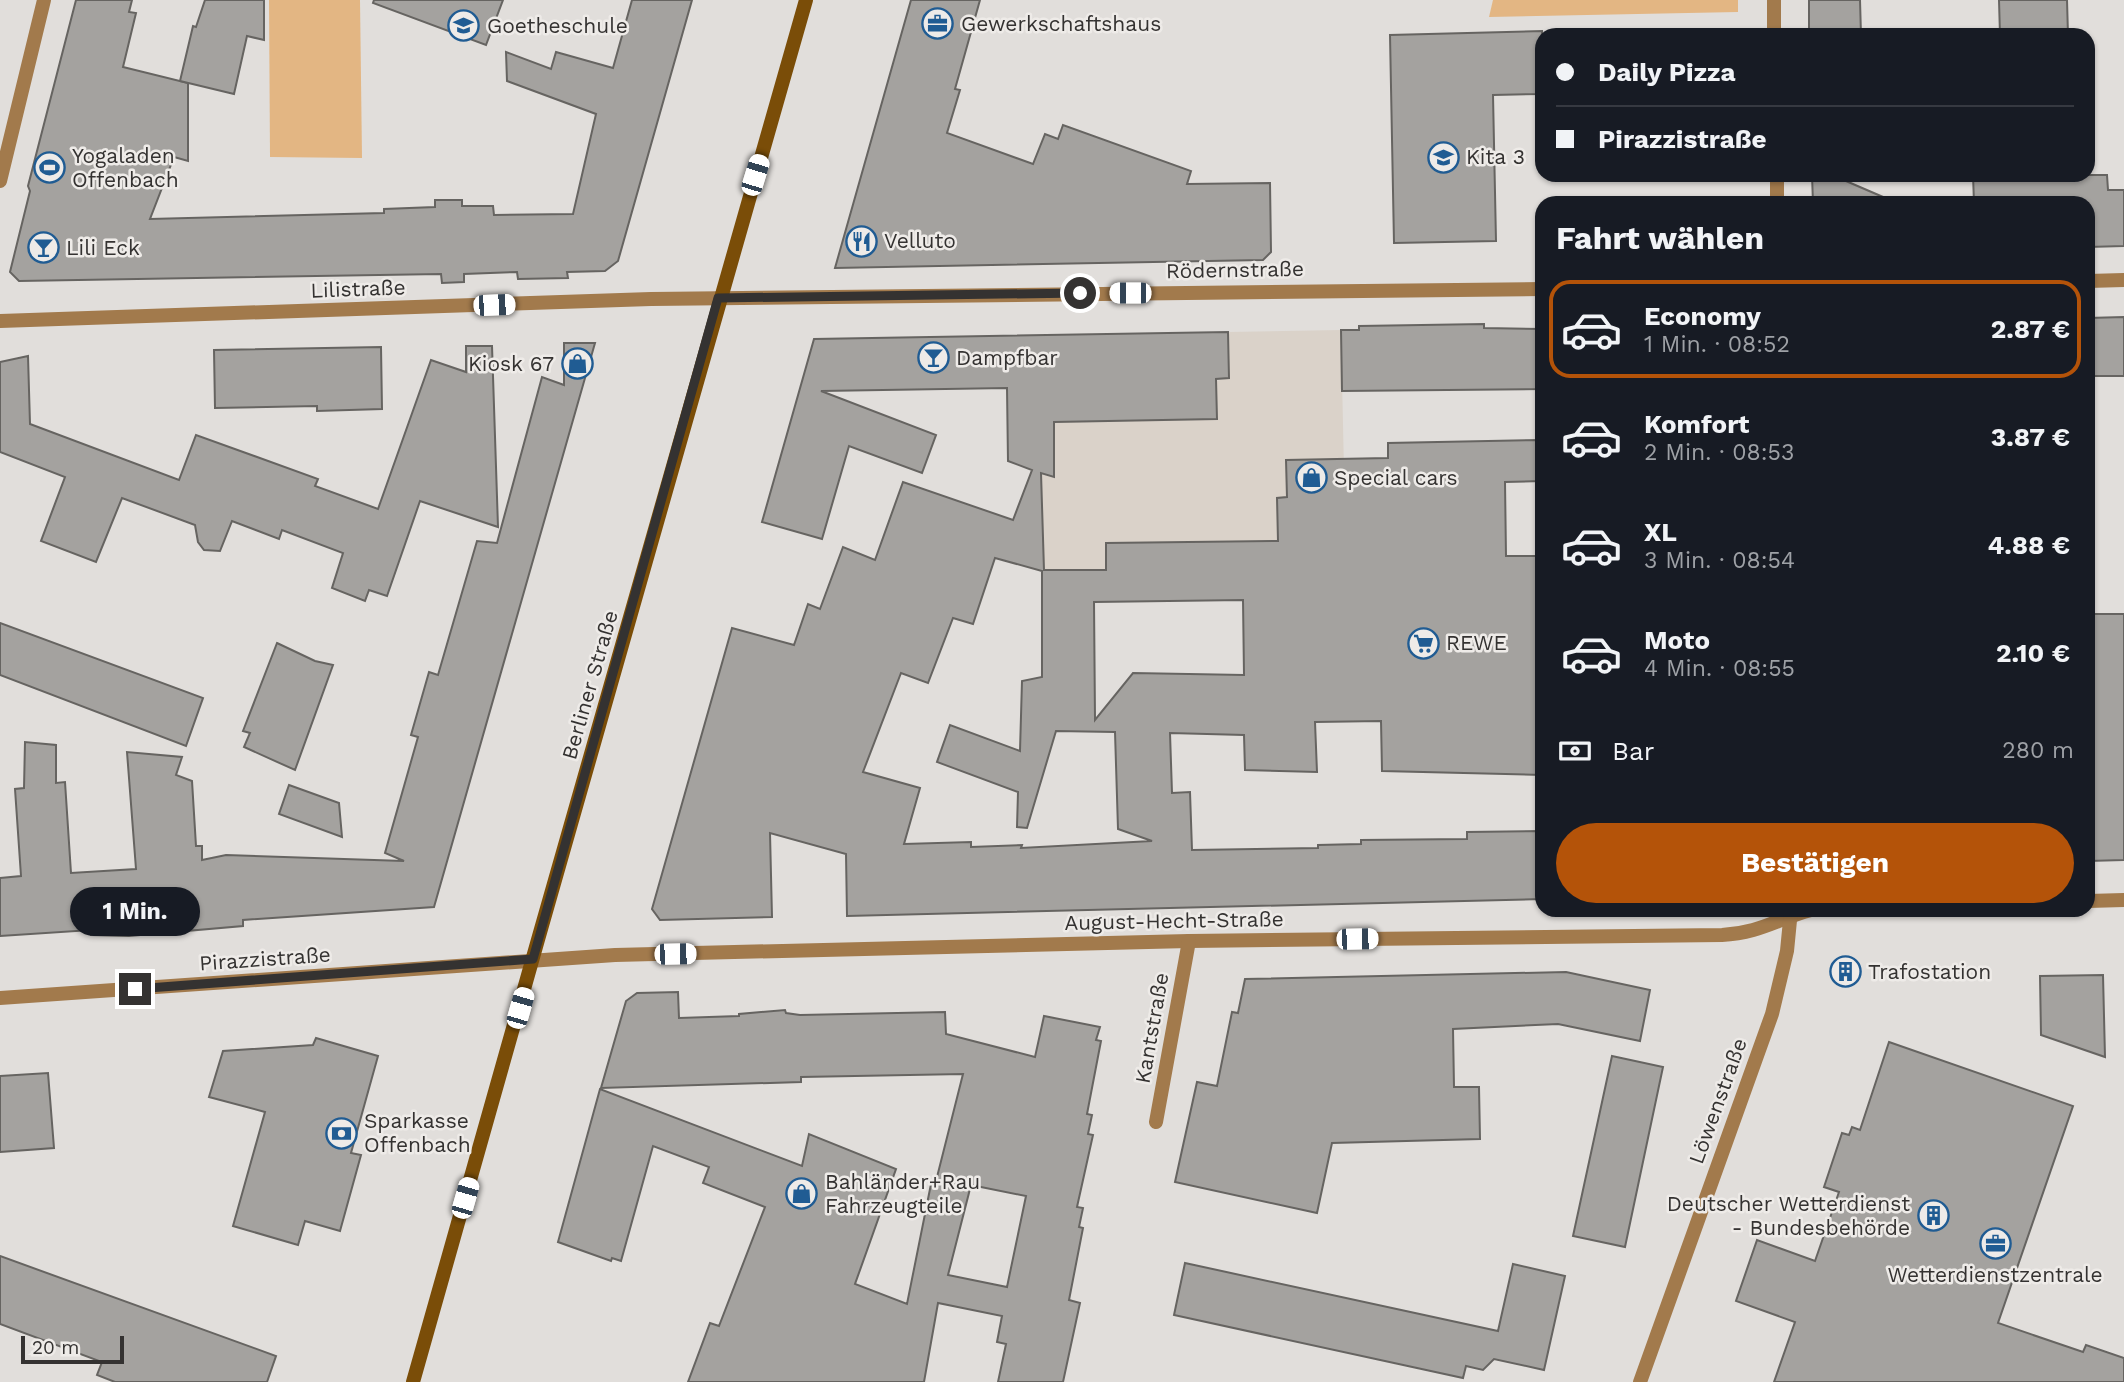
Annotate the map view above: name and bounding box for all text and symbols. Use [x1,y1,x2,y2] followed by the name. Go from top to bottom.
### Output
[921,7,955,41] office icon: Gewerkschaftshaus
[447,9,481,43] school or university icon: Goetheschule
[961,11,1161,36] place label: Gewerkschaftshaus
[487,13,628,38] place label: Goetheschule
[1598,57,1736,87] text: Daily Pizza
[1598,124,1767,154] text: Pirazzistraße
[1426,140,1460,174] school or university icon: Kita 3
[72,143,179,192] place label: Yogaladen Offenbach
[1466,144,1525,169] place label: Kita 3
[32,151,66,185] sports icon: Yogaladen Offenbach
[739,152,772,198] car
[1556,219,1764,257] text: Fahrt wählen
[844,224,878,258] restaurant icon: Velluto
[884,228,956,253] place label: Velluto
[26,231,60,265] bar icon: Lili Eck
[66,235,140,260] place label: Lili Eck
[1166,256,1304,283] street label: Rödernstraße
[310,274,406,303] street label: Lilistraße
[1064,277,1096,309] route start
[1110,283,1152,304] car
[473,294,516,316] car
[1560,298,1623,361] icon: car
[1644,301,1761,331] text: Economy
[1991,314,2070,344] text: 2.87 €
[1644,331,1790,358] text: 1 Min. · 08:52
[916,341,950,375] bar icon: Dampfbar
[956,345,1058,370] place label: Dampfbar
[560,347,594,381] shop icon: Kiosk 67
[468,351,554,376] place label: Kiosk 67
[1560,406,1623,469] icon: car
[1644,409,1749,439] text: Komfort
[1991,422,2070,452] text: 3.87 €
[1644,439,1794,466] text: 2 Min. · 08:53
[1294,461,1328,495] shop icon: Special cars
[1334,465,1458,490] place label: Special cars
[1560,514,1623,577] icon: car
[1644,517,1677,547] text: XL
[1987,530,2070,560] text: 4.88 €
[1644,547,1795,574] text: 3 Min. · 08:54
[556,607,623,762] street label: Berliner Straße
[1560,622,1623,685] icon: car
[1644,625,1710,655] text: Moto
[1406,626,1440,660] supermarket icon: REWE
[1446,630,1507,655] place label: REWE
[1996,638,2070,668] text: 2.10 €
[1644,655,1795,682] text: 4 Min. · 08:55
[1556,732,1594,770] icon: cash
[1612,736,1654,766] text: Bar
[2002,737,2074,764] text: 280 m
[1556,823,2074,903] button: Bestätigen
[70,888,200,936] callout: 1 Min.
[102,898,168,925] text: 1 Min.
[1064,906,1284,935] street label: August-Hecht-Straße
[1336,928,1379,950] car
[198,941,332,976] street label: Pirazzistraße
[654,943,697,965] car
[1828,955,1862,989] building icon: Trafostation
[1868,959,1991,984] place label: Trafostation
[1129,971,1174,1085] street label: Kantstraße
[119,973,151,1005] route end
[505,985,536,1031] car
[1683,1035,1752,1167] street label: Löwenstraße
[364,1108,471,1157] place label: Sparkasse Offenbach
[324,1116,358,1150] bank icon: Sparkasse Offenbach
[825,1169,980,1218] place label: Bahländer+Rau Fahrzeugteile
[450,1175,481,1221] car
[785,1177,819,1211] shop icon: Bahländer+Rau Fahrzeugteile
[1667,1191,1910,1240] place label: Deutscher Wetterdienst - Bundesbehörde
[1916,1199,1950,1233] building icon: Deutscher Wetterdienst - Bundesbehörde
[1978,1226,2012,1260] office icon: Wetterdienstzentrale
[1887,1262,2103,1287] place label: Wetterdienstzentrale
[21,1333,124,1365] scale bar
[32,1336,79,1359] text: 20 m

